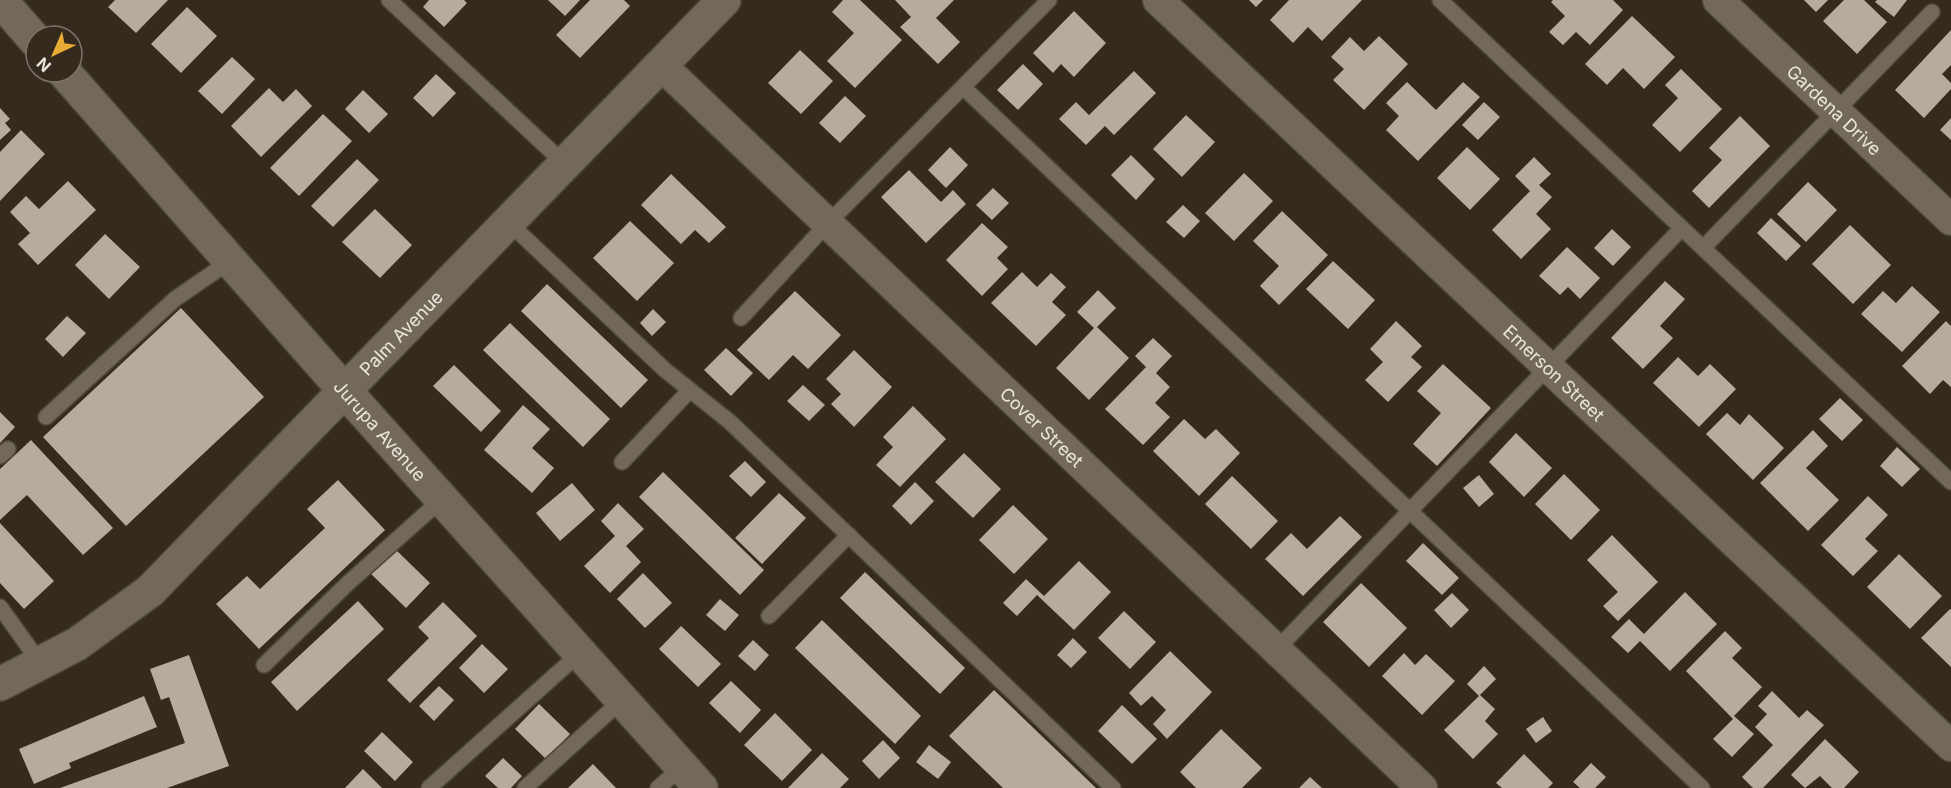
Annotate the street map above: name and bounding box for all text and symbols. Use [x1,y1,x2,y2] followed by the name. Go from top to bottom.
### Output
[24,24,84,84] north arrow
[32,53,55,76] text: N
[1783,60,1886,159] street label: Gardena Drive
[355,286,447,380] street label: Palm Avenue
[1499,320,1609,425] street label: Emerson Street
[330,376,431,485] street label: Jurupa Avenue
[996,383,1088,471] street label: Cover Street

